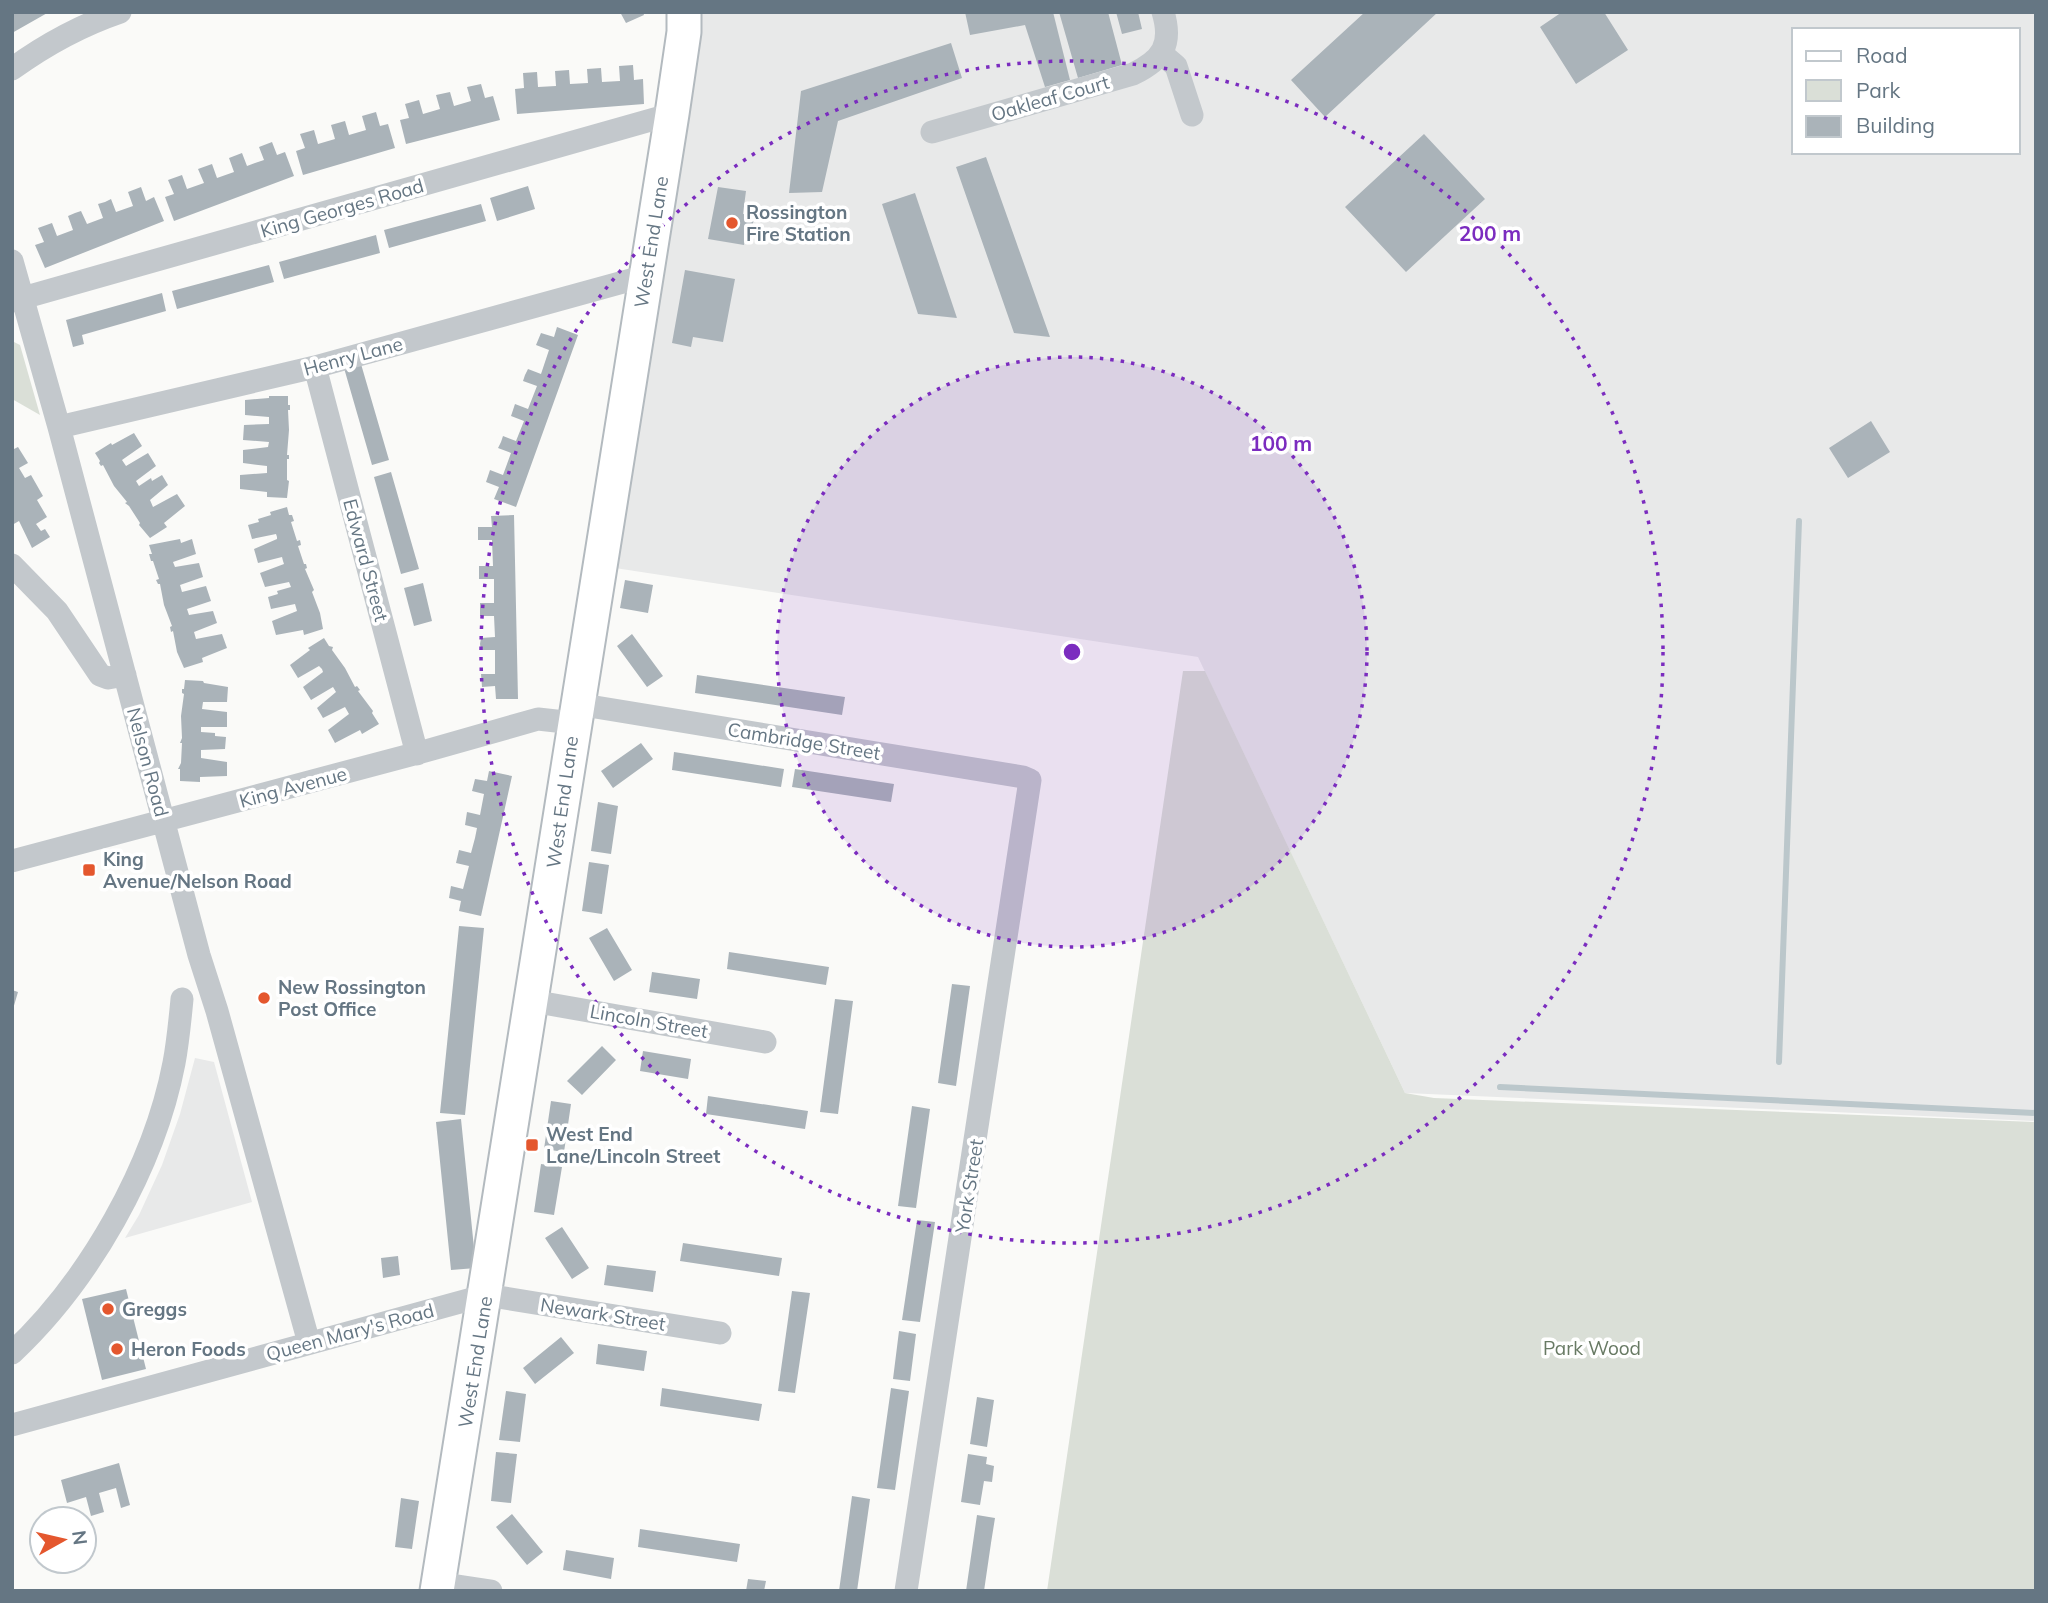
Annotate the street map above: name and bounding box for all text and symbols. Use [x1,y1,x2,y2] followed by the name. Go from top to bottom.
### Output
[1792,28,2020,154] legend
[1856,42,1907,68] text: Road
[988,70,1112,126] street label: Oakleaf Court
[1856,77,1900,103] text: Park
[1856,112,1935,138] text: Building
[258,173,426,243] street label: King Georges Road
[629,174,673,310] street label: West End Lane
[746,200,851,246] place label: Rossington Fire Station
[724,215,740,231] marker: Rossington Fire Station
[1459,220,1521,246] text: 200 m
[301,331,405,381] street label: Henry Lane
[1250,430,1312,456] text: 100 m
[338,496,394,624] street label: Edward Street
[1060,640,1084,664] centre of rings
[122,705,174,819] street label: Nelson Road
[726,717,882,765] street label: Cambridge Street
[541,734,583,870] street label: West End Lane
[237,761,349,813] street label: King Avenue
[103,847,292,893] place label: King Avenue/Nelson Road
[81,862,97,878] marker: King Avenue/Nelson Road
[278,975,426,1021] place label: New Rossington Post Office
[256,990,272,1006] marker: New Rossington Post Office
[588,999,710,1043] street label: Lincoln Street
[546,1122,720,1168] place label: West End Lane/Lincoln Street
[524,1137,540,1153] marker: West End Lane/Lincoln Street
[950,1137,988,1236] street label: York Street
[539,1292,668,1336] street label: Newark Street
[453,1294,497,1430] street label: West End Lane
[122,1297,187,1321] place label: Greggs
[263,1298,437,1366] street label: Queen Mary's Road
[100,1301,116,1317] marker: Greggs
[1543,1336,1641,1360] park label: Park Wood
[131,1337,246,1361] place label: Heron Foods
[109,1341,125,1357] marker: Heron Foods
[28,1505,98,1575] north arrow
[67,1529,93,1546] text: N

